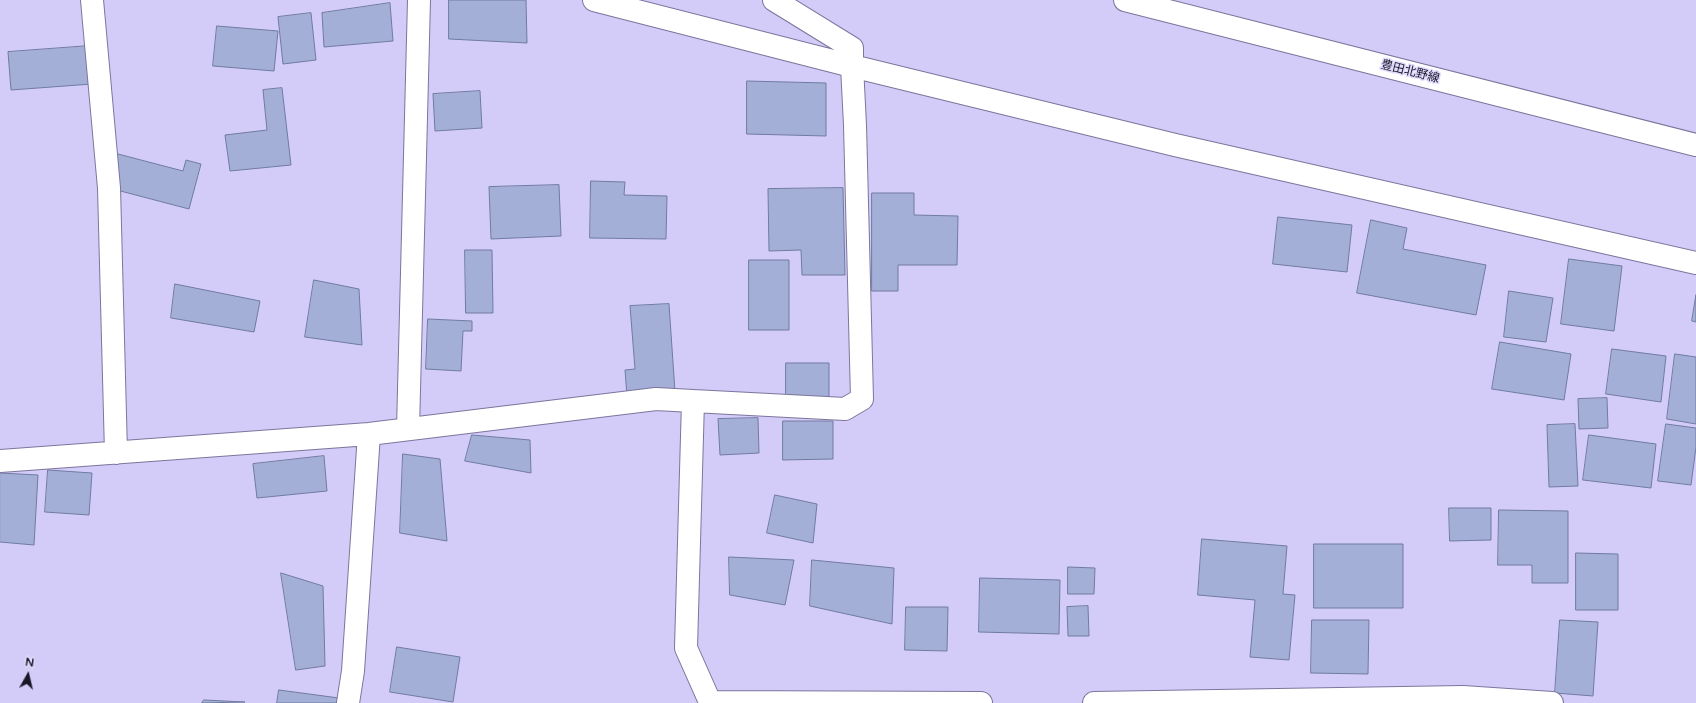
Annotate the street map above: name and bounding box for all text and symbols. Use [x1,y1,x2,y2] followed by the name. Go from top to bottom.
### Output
[1379,58,1441,86] street label: 豊田北野線
[8,655,48,695] north arrow
[24,656,35,670] text: N

